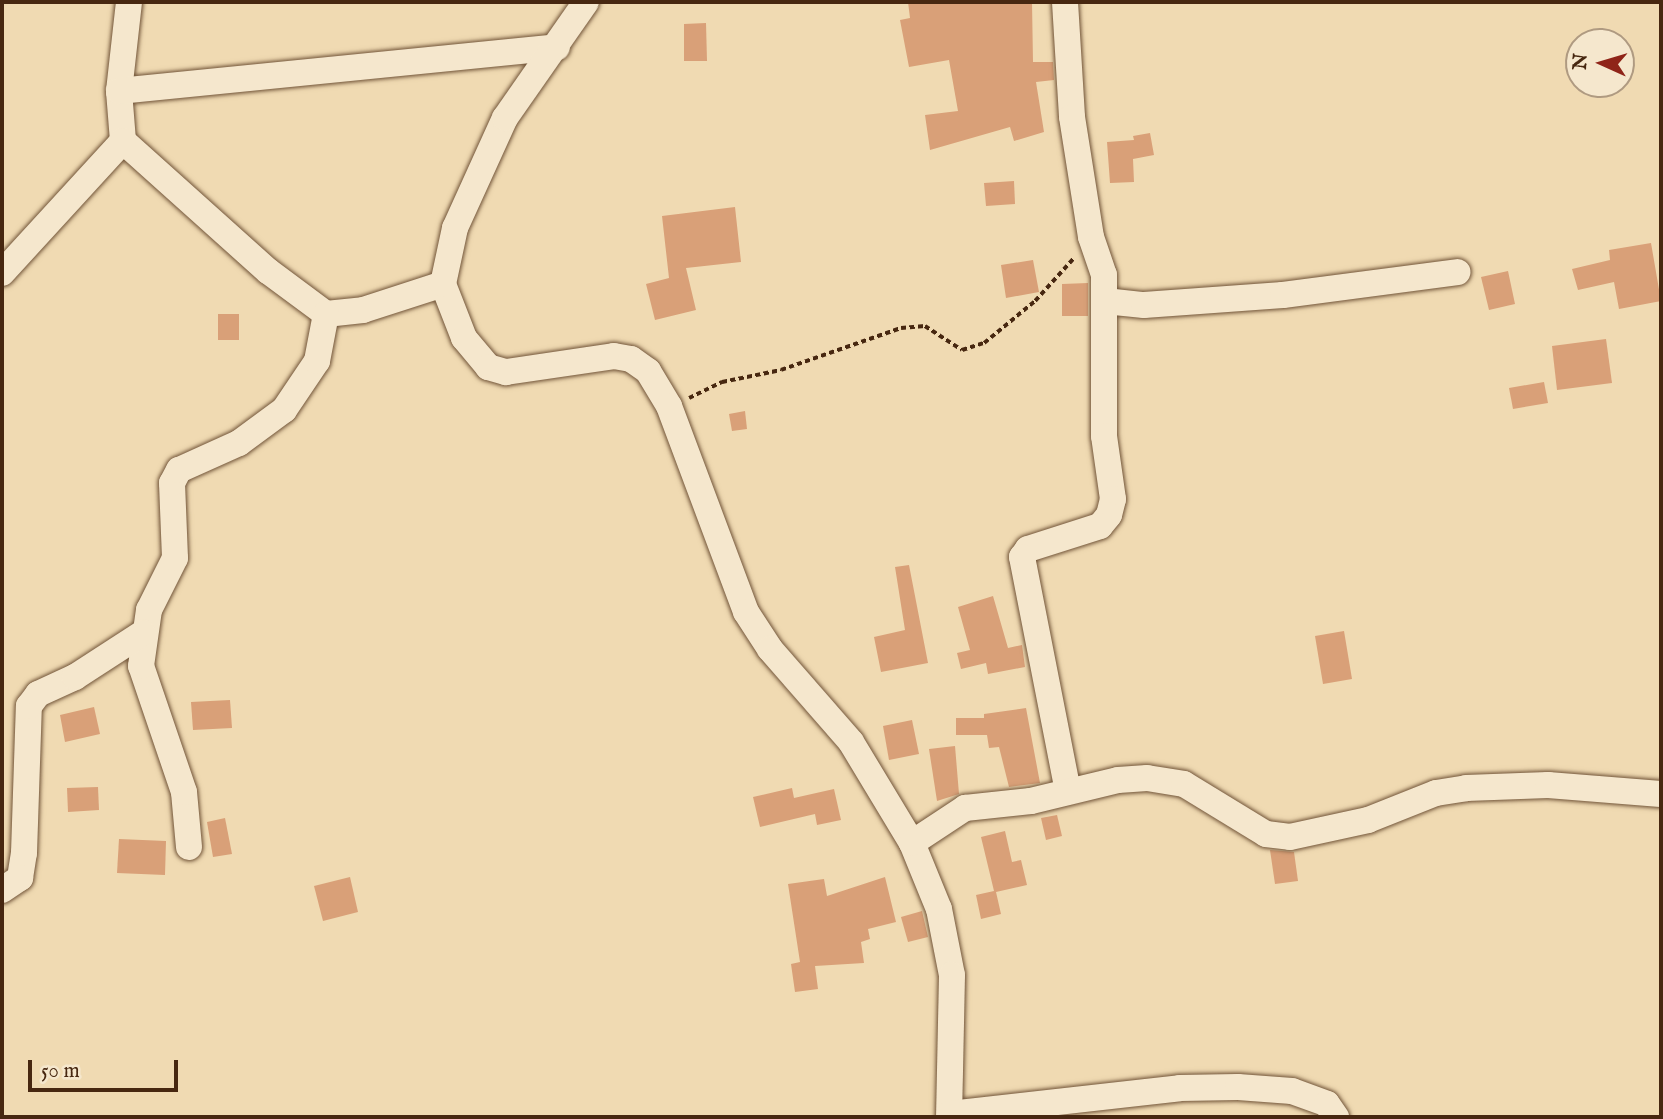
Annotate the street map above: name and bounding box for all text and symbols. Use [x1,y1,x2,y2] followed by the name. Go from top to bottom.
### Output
[1565,28,1635,98] north arrow
[1569,53,1594,71] text: N
[32,1046,182,1090] scale bar
[41,1058,80,1085] text: 50 m

